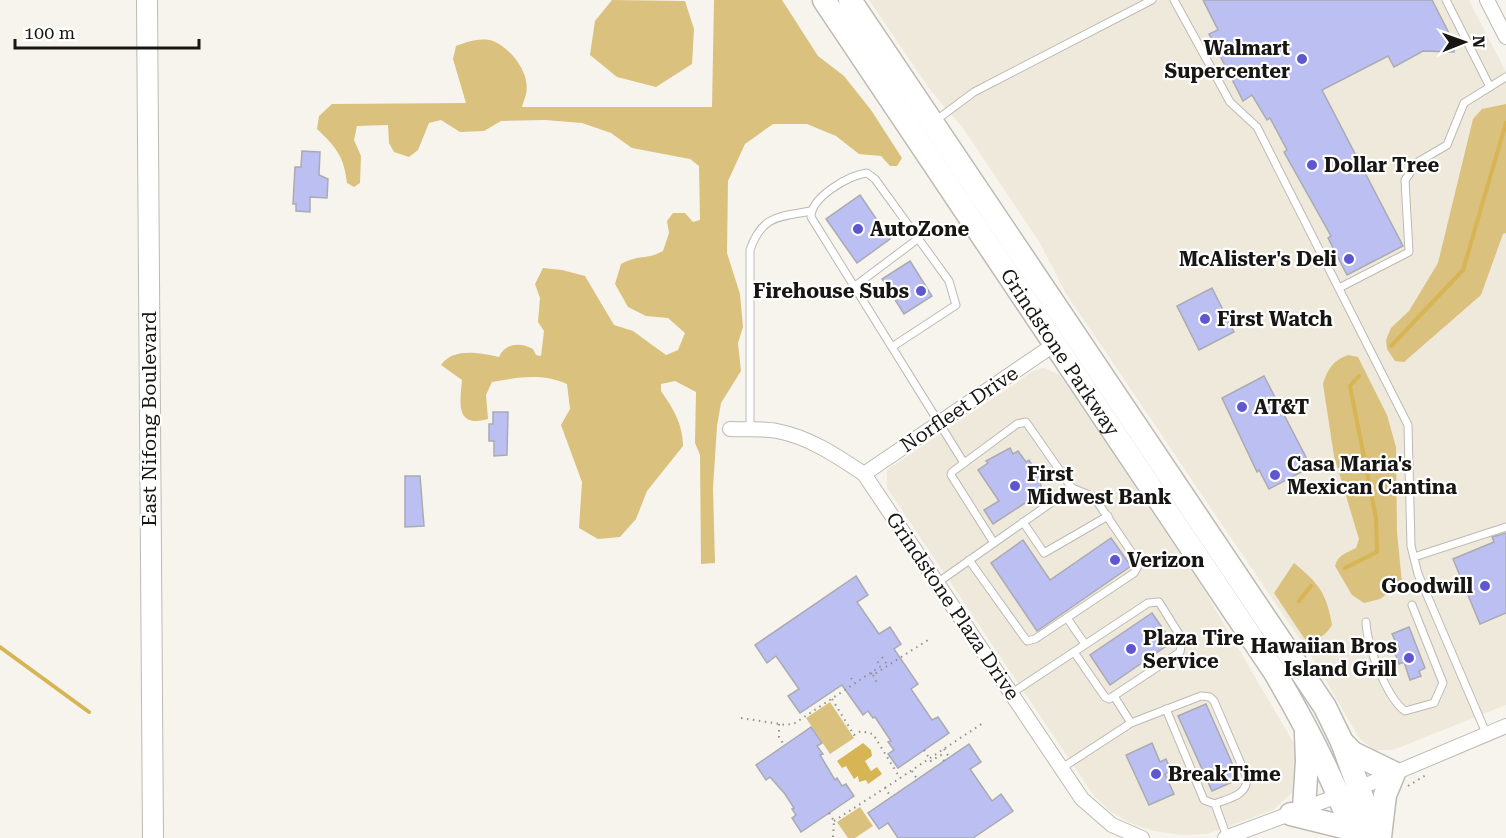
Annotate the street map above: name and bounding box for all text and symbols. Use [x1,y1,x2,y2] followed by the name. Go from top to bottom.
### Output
[15,12,200,50] scale bar
[1434,12,1494,72] north arrow
[24,22,75,43] text: 100 m
[1469,35,1488,48] text: N
[1165,36,1290,83] place label: Walmart Supercenter
[1295,52,1309,66] marker: Walmart Supercenter
[1324,153,1439,177] place label: Dollar Tree
[1305,158,1319,172] marker: Dollar Tree
[870,217,969,241] place label: AutoZone
[851,222,865,236] marker: AutoZone
[1179,247,1337,271] place label: McAlister's Deli
[1342,252,1356,266] marker: McAlister's Deli
[996,264,1125,441] street label: Grindstone Parkway
[753,279,909,303] place label: Firehouse Subs
[914,284,928,298] marker: Firehouse Subs
[1217,307,1333,331] place label: First Watch
[137,311,161,527] street label: East Nifong Boulevard
[1198,312,1212,326] marker: First Watch
[896,361,1022,457] street label: Norfleet Drive
[1254,395,1309,419] place label: AT&T
[1235,400,1249,414] marker: AT&T
[1287,452,1457,499] place label: Casa Maria's Mexican Cantina
[1027,462,1172,509] place label: First Midwest Bank
[1268,468,1282,482] marker: Casa Maria's Mexican Cantina
[1008,479,1022,493] marker: First Midwest Bank
[881,508,1025,704] street label: Grindstone Plaza Drive
[1127,548,1205,572] place label: Verizon
[1108,553,1122,567] marker: Verizon
[1381,574,1473,598] place label: Goodwill
[1478,579,1492,593] marker: Goodwill
[1143,626,1244,673] place label: Plaza Tire Service
[1250,634,1397,681] place label: Hawaiian Bros Island Grill
[1124,642,1138,656] marker: Plaza Tire Service
[1402,651,1416,665] marker: Hawaiian Bros Island Grill
[1168,762,1281,786] place label: BreakTime
[1149,767,1163,781] marker: BreakTime

